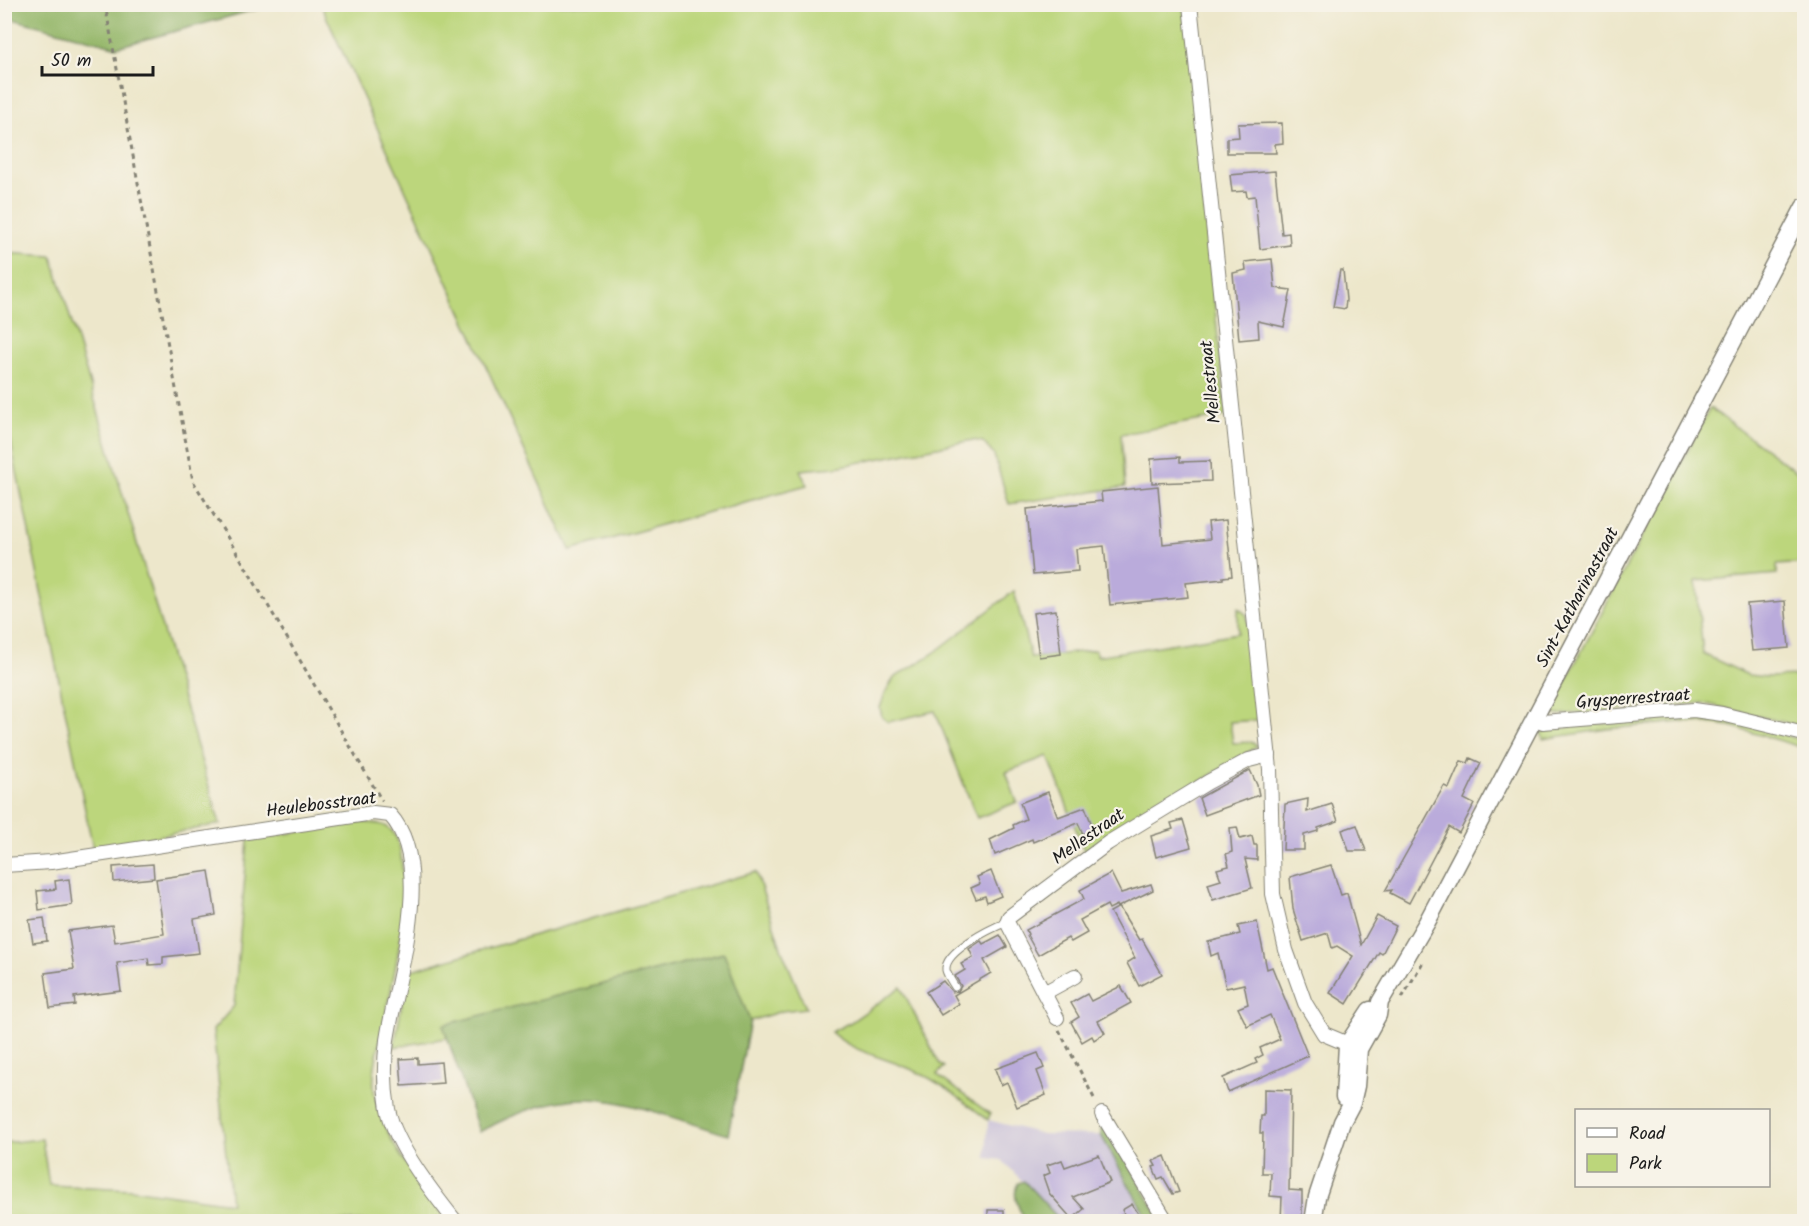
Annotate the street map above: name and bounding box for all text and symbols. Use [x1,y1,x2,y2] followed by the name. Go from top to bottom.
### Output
[42,39,153,77] scale bar
[51,47,91,76] text: 50 m
[1193,338,1230,425] street label: Mellestraat
[1529,521,1628,673] street label: Sint-Katharinastraat
[1575,681,1692,718] street label: Grysperrestraat
[264,784,379,827] street label: Heulebosstraat
[1046,801,1132,873] street label: Mellestraat
[1575,1109,1770,1187] legend
[1629,1120,1666,1149] text: Road
[1629,1150,1662,1179] text: Park

